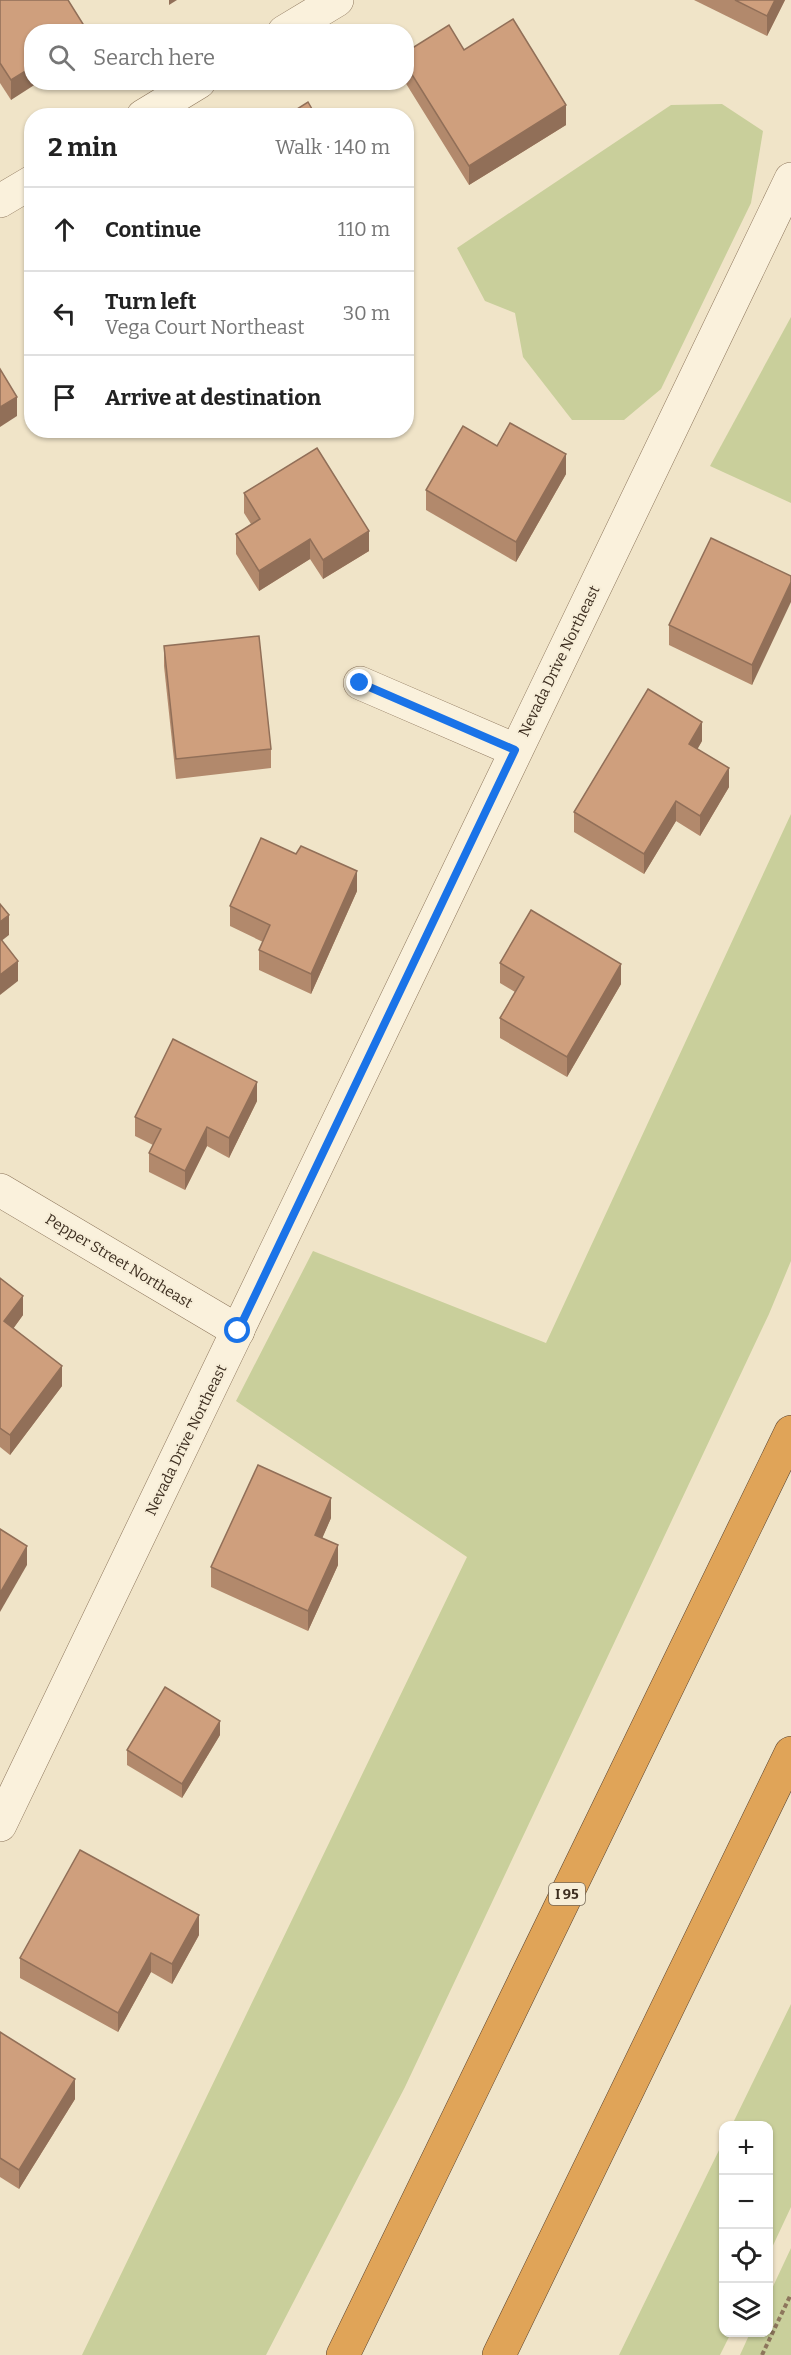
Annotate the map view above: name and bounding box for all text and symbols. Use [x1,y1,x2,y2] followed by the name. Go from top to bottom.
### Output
[24,24,414,90] search box
[45,41,78,74] icon: search
[93,44,215,71] text: Search here
[48,132,117,163] text: 2 min
[275,135,390,159] text: Walk · 140 m
[48,213,81,246] icon: ahead
[105,216,201,243] text: Continue
[338,217,390,241] text: 110 m
[105,288,197,315] text: Turn left
[48,297,81,330] icon: left
[343,301,390,325] text: 30 m
[105,315,305,339] text: Vega Court Northeast
[48,381,81,414] icon: arrive
[105,384,321,411] text: Arrive at destination
[515,582,604,739] street label: Nevada Drive Northeast
[346,669,372,695] route end
[42,1210,196,1312] street label: Pepper Street Northeast
[224,1317,250,1343] route start
[142,1361,231,1518] street label: Nevada Drive Northeast
[549,1883,585,1905] road number: I 95
[719,2121,773,2337] map controls
[719,2121,773,2175] button: +
[719,2175,773,2229] button: −
[719,2229,773,2283] button: locate
[719,2283,773,2337] button: layers

